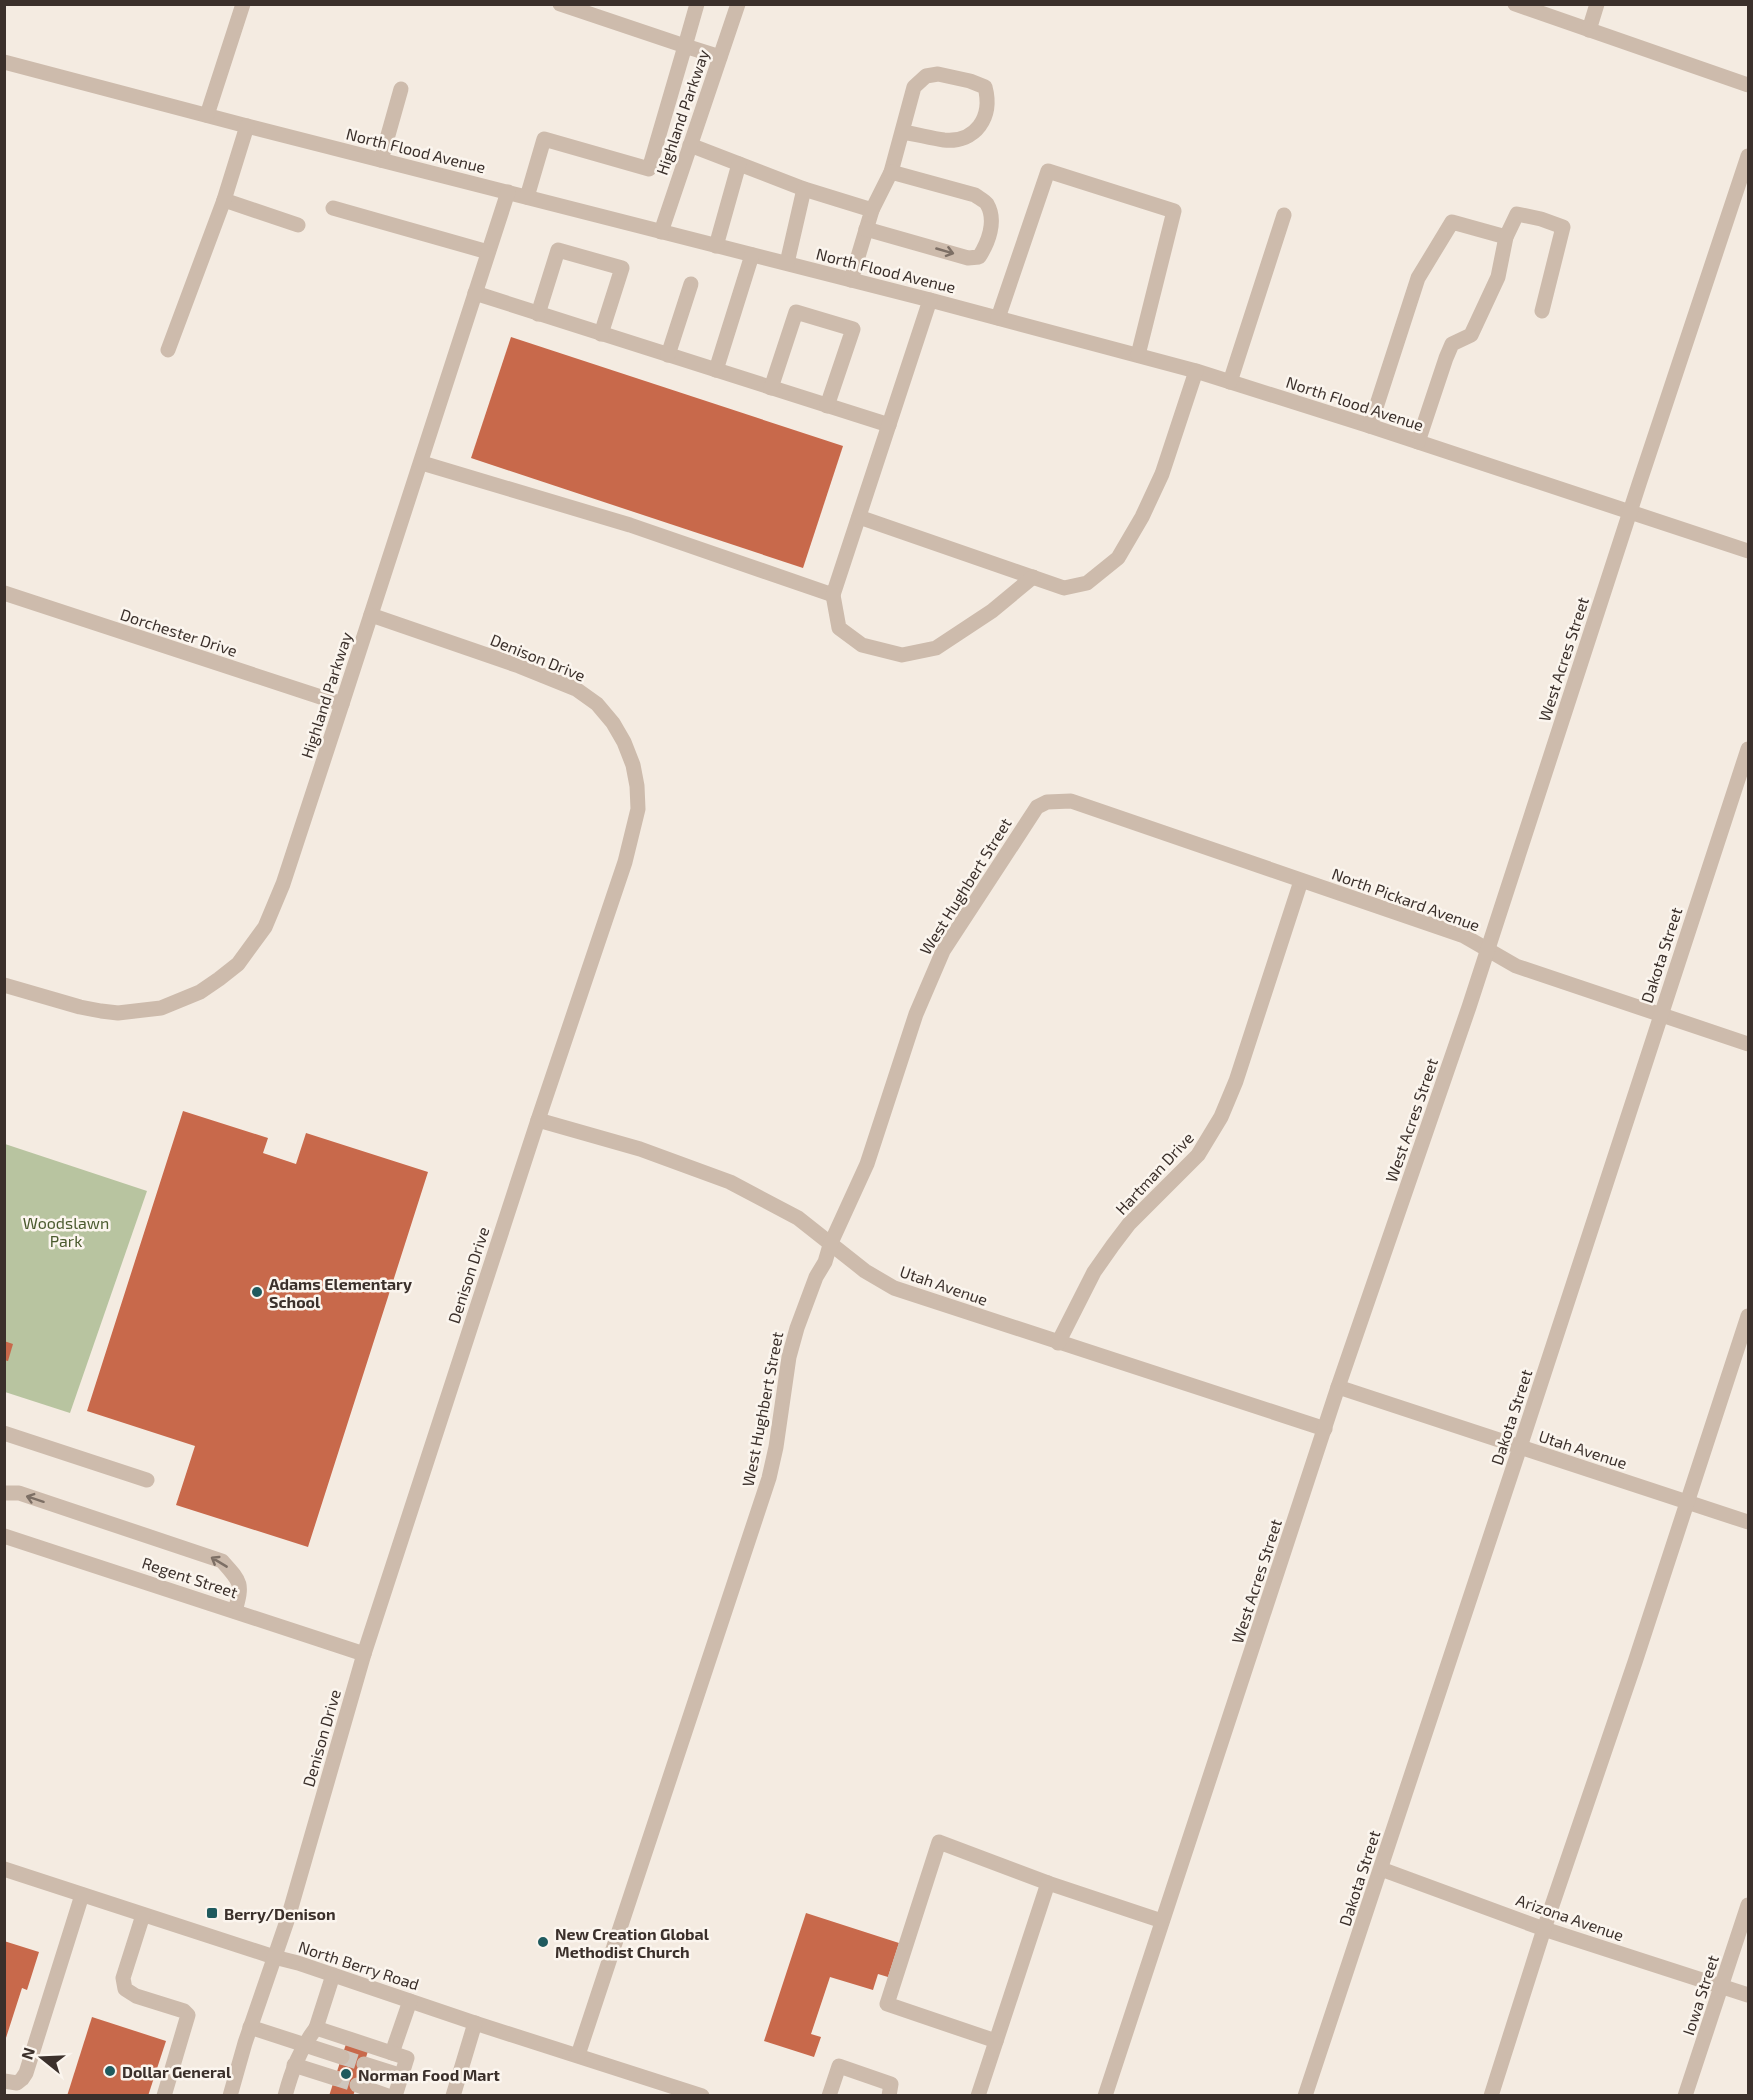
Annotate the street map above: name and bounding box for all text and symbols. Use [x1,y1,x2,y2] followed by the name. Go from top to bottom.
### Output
[652,46,713,177] street label: Highland Parkway
[344,123,488,177] street label: North Flood Avenue
[814,243,958,297] street label: North Flood Avenue
[935,246,954,257] one-way arrow
[1284,372,1426,434] street label: North Flood Avenue
[1534,594,1592,724] street label: West Acres Street
[118,604,240,660] street label: Dorchester Drive
[297,629,356,760] street label: Highland Parkway
[488,629,588,685] street label: Denison Drive
[915,814,1015,958] street label: West Hughbert Street
[1329,863,1483,935] street label: North Pickard Avenue
[1637,905,1685,1005] street label: Dakota Street
[1381,1056,1441,1184] street label: West Acres Street
[1111,1128,1197,1218] street label: Hartman Drive
[23,1213,109,1250] park label: Woodslawn Park
[443,1224,493,1326] street label: Denison Drive
[898,1261,990,1309] street label: Utah Avenue
[269,1274,412,1311] place label: Adams Elementary School
[250,1285,264,1299] marker: Adams Elementary School
[738,1330,786,1488] street label: West Hughbert Street
[1487,1367,1535,1467] street label: Dakota Street
[1536,1426,1630,1472] street label: Utah Avenue
[26,1492,45,1503] one-way arrow
[1227,1516,1285,1646] street label: West Acres Street
[140,1553,240,1601] street label: Regent Street
[211,1556,228,1568] one-way arrow
[298,1687,344,1789] street label: Denison Drive
[1335,1828,1383,1928] street label: Dakota Street
[1514,1890,1626,1944] street label: Arizona Avenue
[224,1904,336,1924] place label: Berry/Denison
[205,1906,219,1920] marker: Berry/Denison
[555,1924,710,1961] place label: New Creation Global Methodist Church
[536,1935,550,1949] marker: New Creation Global Methodist Church
[296,1937,422,1993] street label: North Berry Road
[1678,1953,1722,2037] street label: Iowa Street
[12,2028,72,2088] north arrow
[16,2045,38,2062] text: N
[122,2062,232,2081] place label: Dollar General
[103,2064,117,2078] marker: Dollar General
[358,2065,500,2084] place label: Norman Food Mart
[339,2067,353,2081] marker: Norman Food Mart

